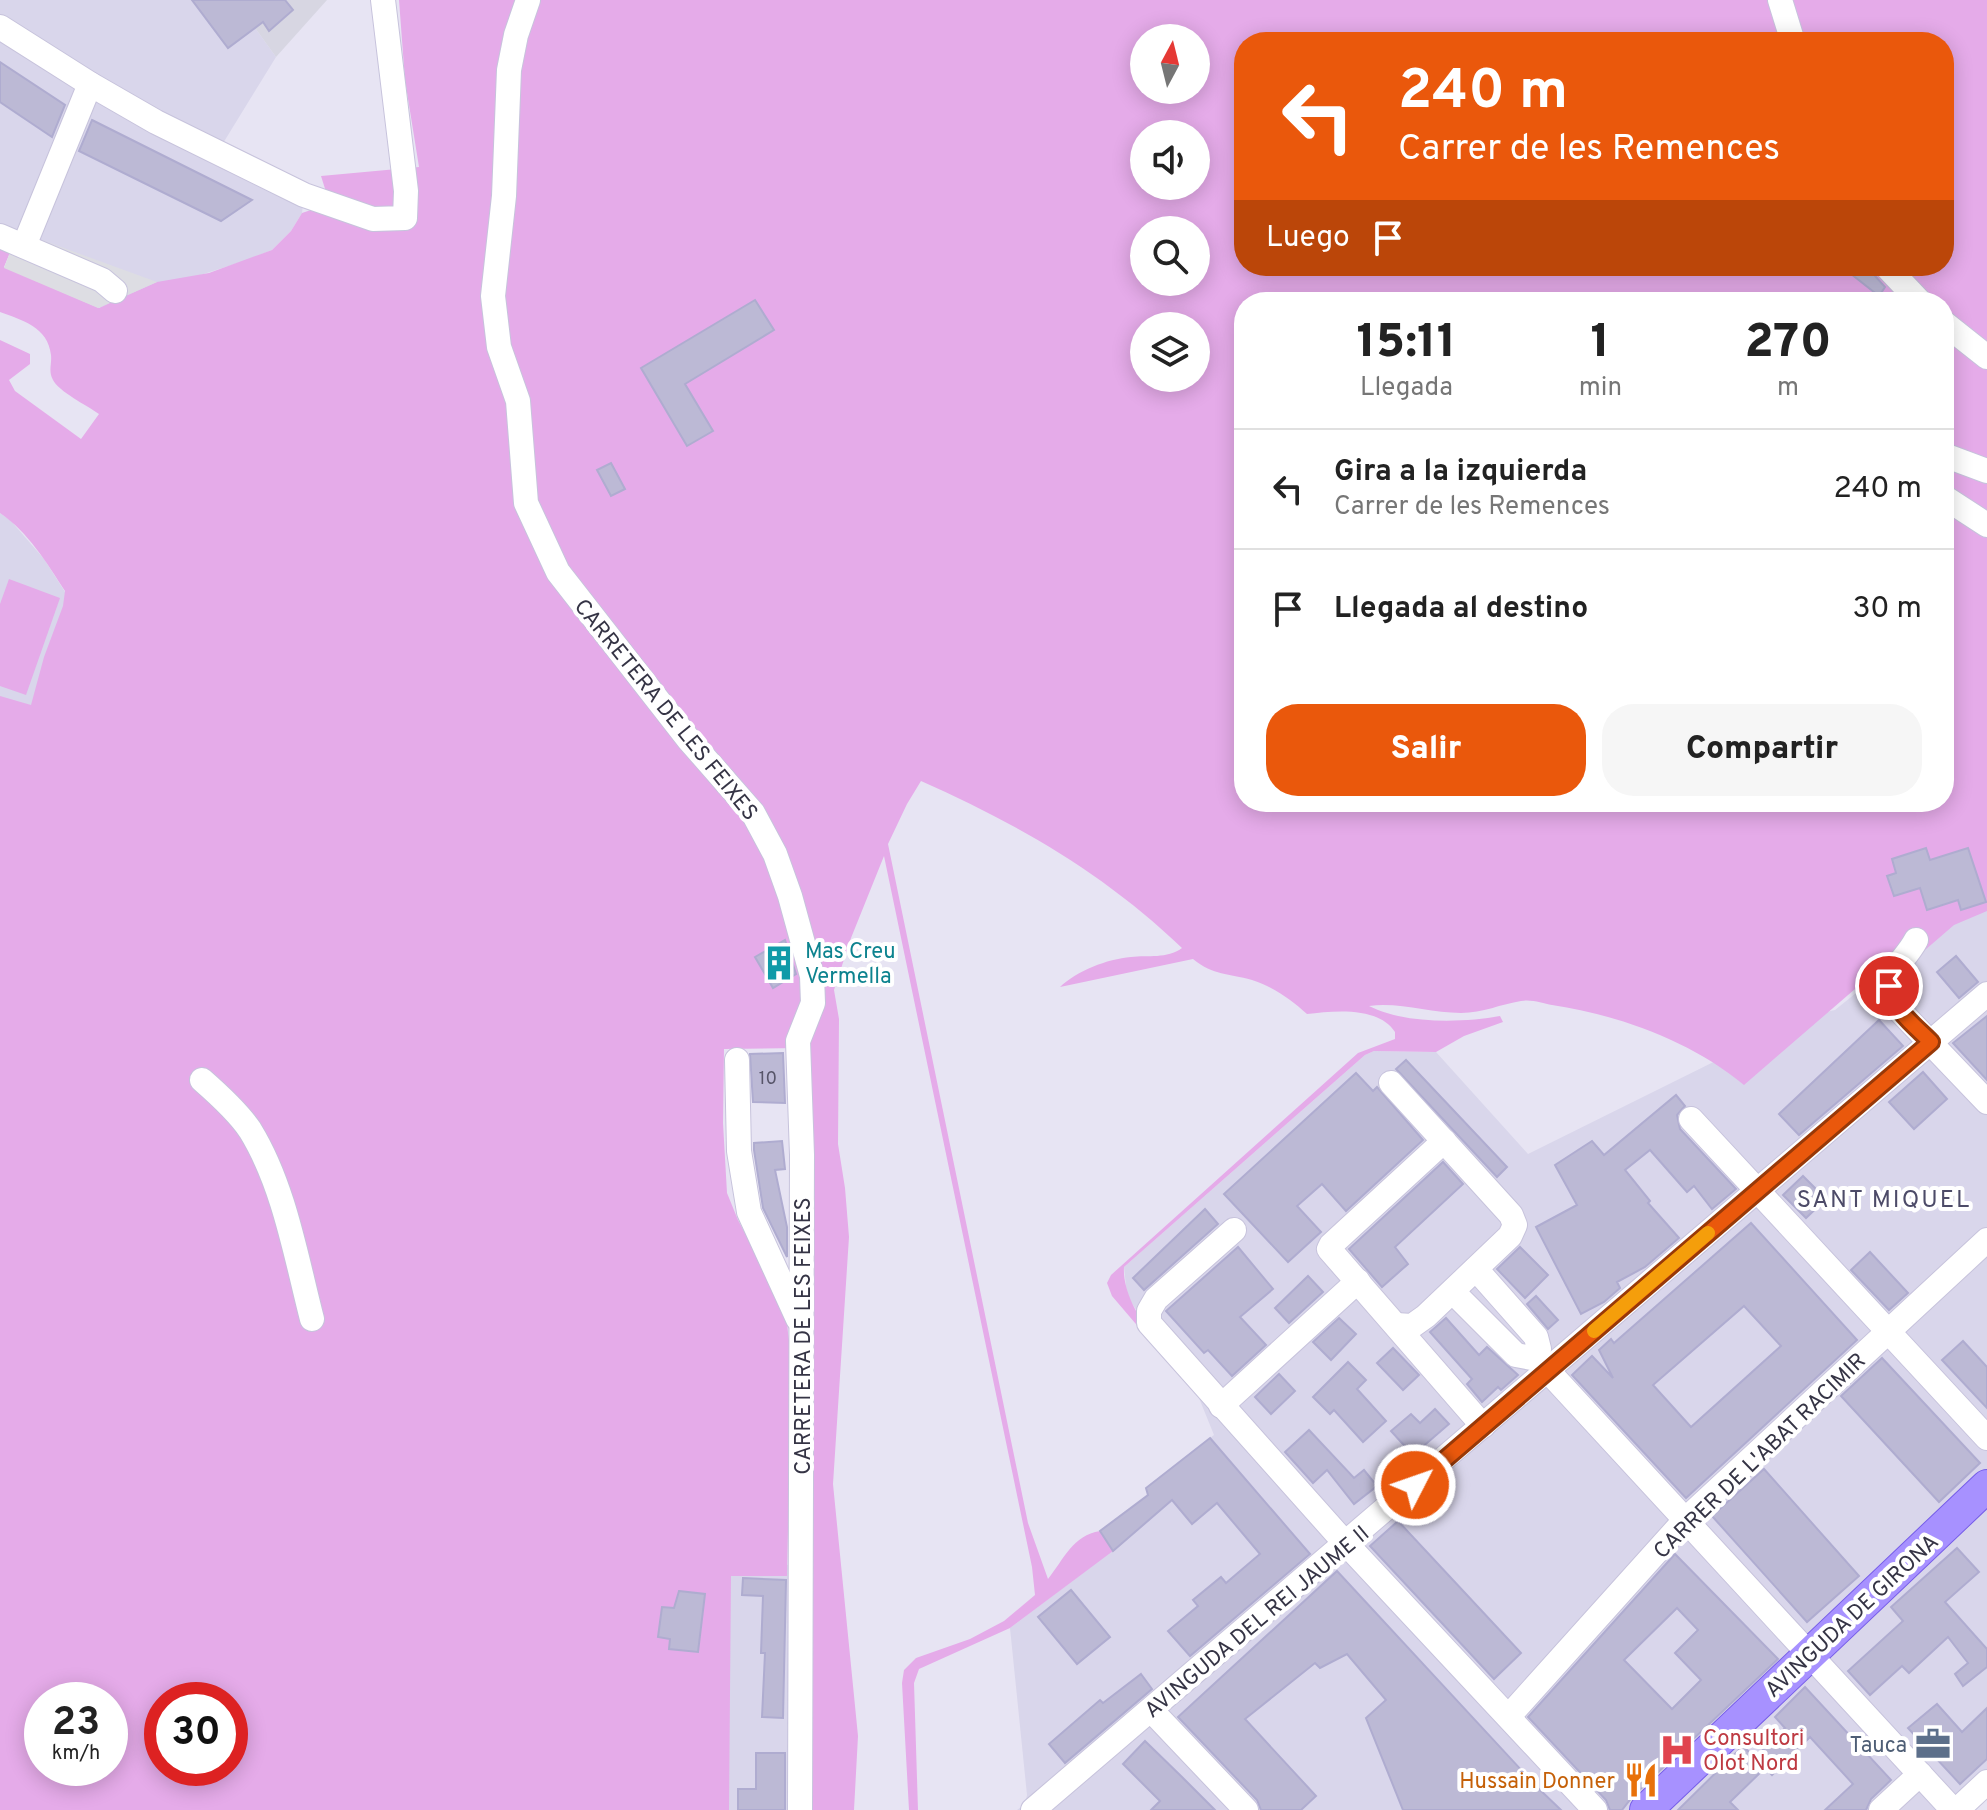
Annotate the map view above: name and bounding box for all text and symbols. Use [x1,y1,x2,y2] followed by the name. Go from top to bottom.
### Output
[1130,24,1210,104] north arrow
[1130,24,1210,392] map controls
[1398,58,1568,128] text: 240 m
[1266,64,1370,168] icon: left
[1130,120,1210,200] button: sound
[1398,127,1780,173] text: Carrer de les Remences
[1130,216,1210,296] button: search
[1366,216,1410,260] icon: arrive
[1266,220,1350,257] text: Luego
[1130,312,1210,392] button: layers
[1356,314,1456,374] text: 15:11
[1591,314,1610,374] text: 1
[1744,314,1832,374] text: 270
[1360,372,1453,405] text: Llegada
[1579,372,1622,405] text: min
[1777,372,1799,405] text: m
[1334,454,1587,491] text: Gira a la izquierda
[1266,467,1310,511] icon: left
[1834,471,1922,508] text: 240 m
[1334,491,1610,524] text: Carrer de les Remences
[1266,587,1310,631] icon: arrive
[1334,591,1588,628] text: Llegada al destino
[1853,591,1922,628] text: 30 m
[567,594,763,827] street label: CARRETERA DE LES FEIXES
[1266,704,1586,796] button: Salir
[1602,704,1922,796] button: Compartir
[805,939,896,991] place label: Mas Creu Vermella
[760,944,798,982] building icon: Mas Creu Vermella
[1855,952,1923,1020] pin
[1867,964,1911,1008] icon: arrive
[759,1068,777,1091] house number: 10
[1797,1186,1971,1216] district label: SANT MIQUEL
[791,1197,818,1475] street label: CARRETERA DE LES FEIXES
[1649,1348,1873,1566] street label: CARRER DE L'ABAT RACIMIR
[1373,1443,1457,1527] position arrow
[1140,1521,1376,1725] street label: AVINGUDA DEL REI JAUME II
[1760,1529,1945,1704] street label: AVINGUDA DE GIRONA
[144,1682,248,1786] speed limit sign: 30
[52,1699,100,1749] text: 23
[1914,1725,1952,1763] office icon: Tauca
[1703,1726,1804,1778] place label: Consultori Olot Nord
[1658,1731,1696,1769] hospital icon: Consultori Olot Nord
[1849,1733,1907,1760] place label: Tauca
[52,1741,100,1767] text: km/h
[1622,1761,1660,1799] restaurant icon: Hussain Donner
[1459,1769,1615,1796] place label: Hussain Donner

